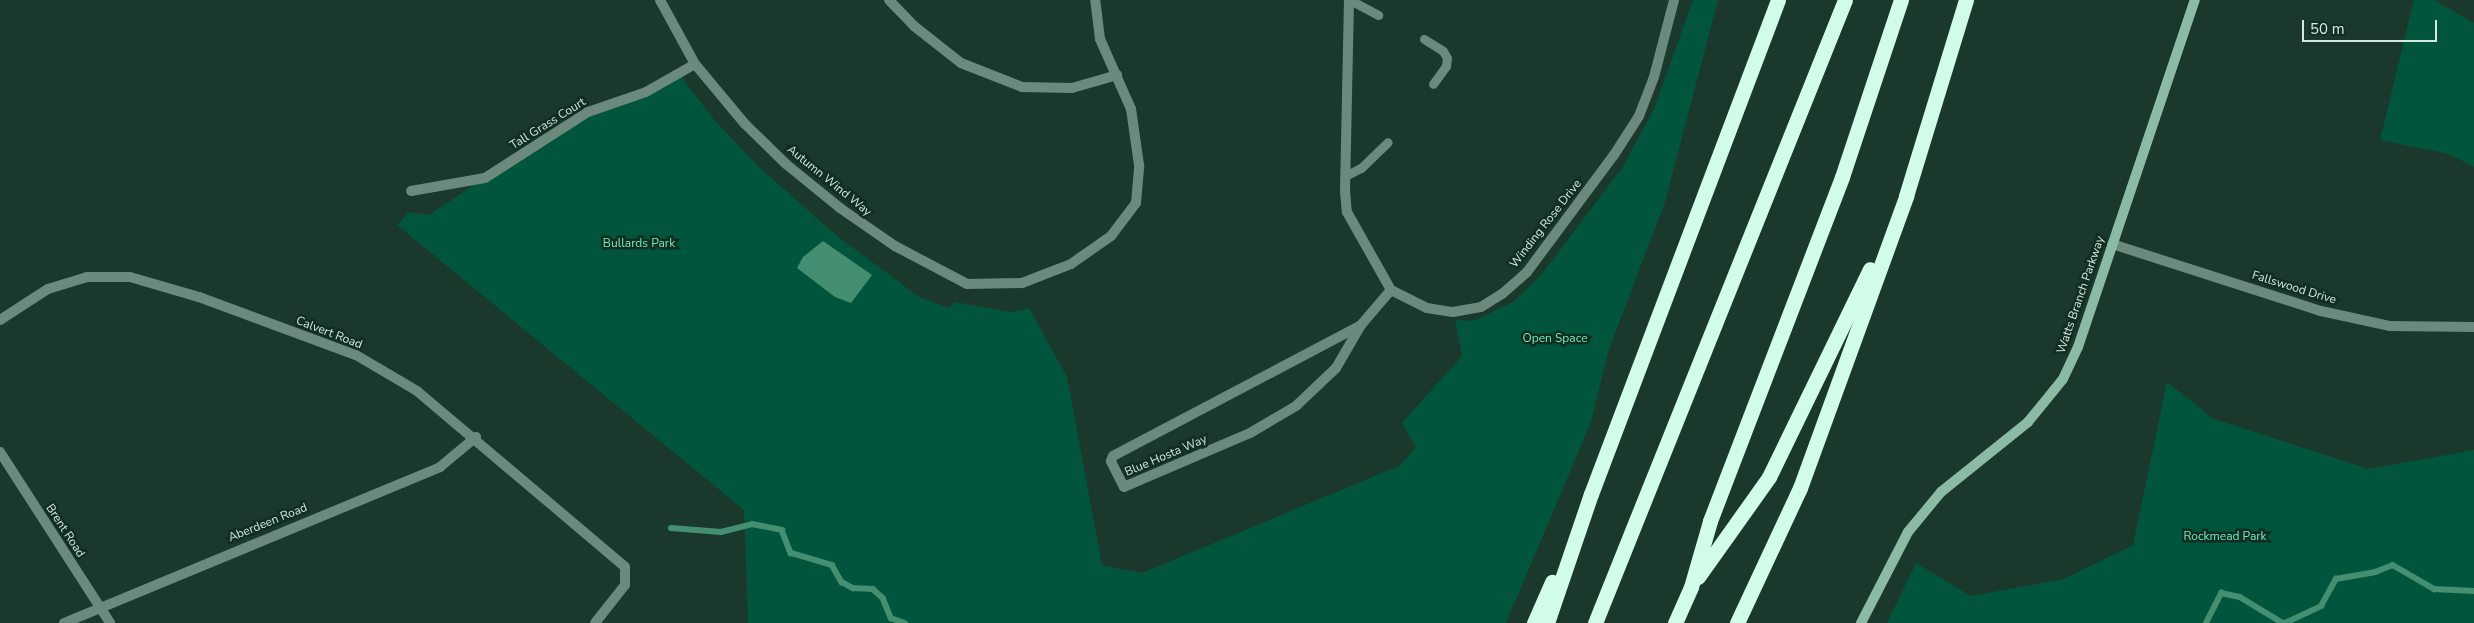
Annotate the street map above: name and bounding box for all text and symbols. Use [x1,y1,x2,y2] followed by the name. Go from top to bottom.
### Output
[2304,10,2439,42] scale bar
[2310,19,2345,39] text: 50 m
[507,95,589,153] street label: Tall Grass Court
[784,143,874,219] street label: Autumn Wind Way
[1507,177,1585,271] street label: Winding Rose Drive
[2054,234,2108,356] street label: Watts Branch Parkway
[603,237,675,251] park label: Bullards Park
[2250,268,2338,308] street label: Fallswood Drive
[294,314,364,352] street label: Calvert Road
[1522,332,1588,346] park label: Open Space
[1123,432,1209,480] street label: Blue Hosta Way
[226,501,310,545] street label: Aberdeen Road
[42,502,88,560] street label: Brent Road
[2183,530,2267,544] park label: Rockmead Park

